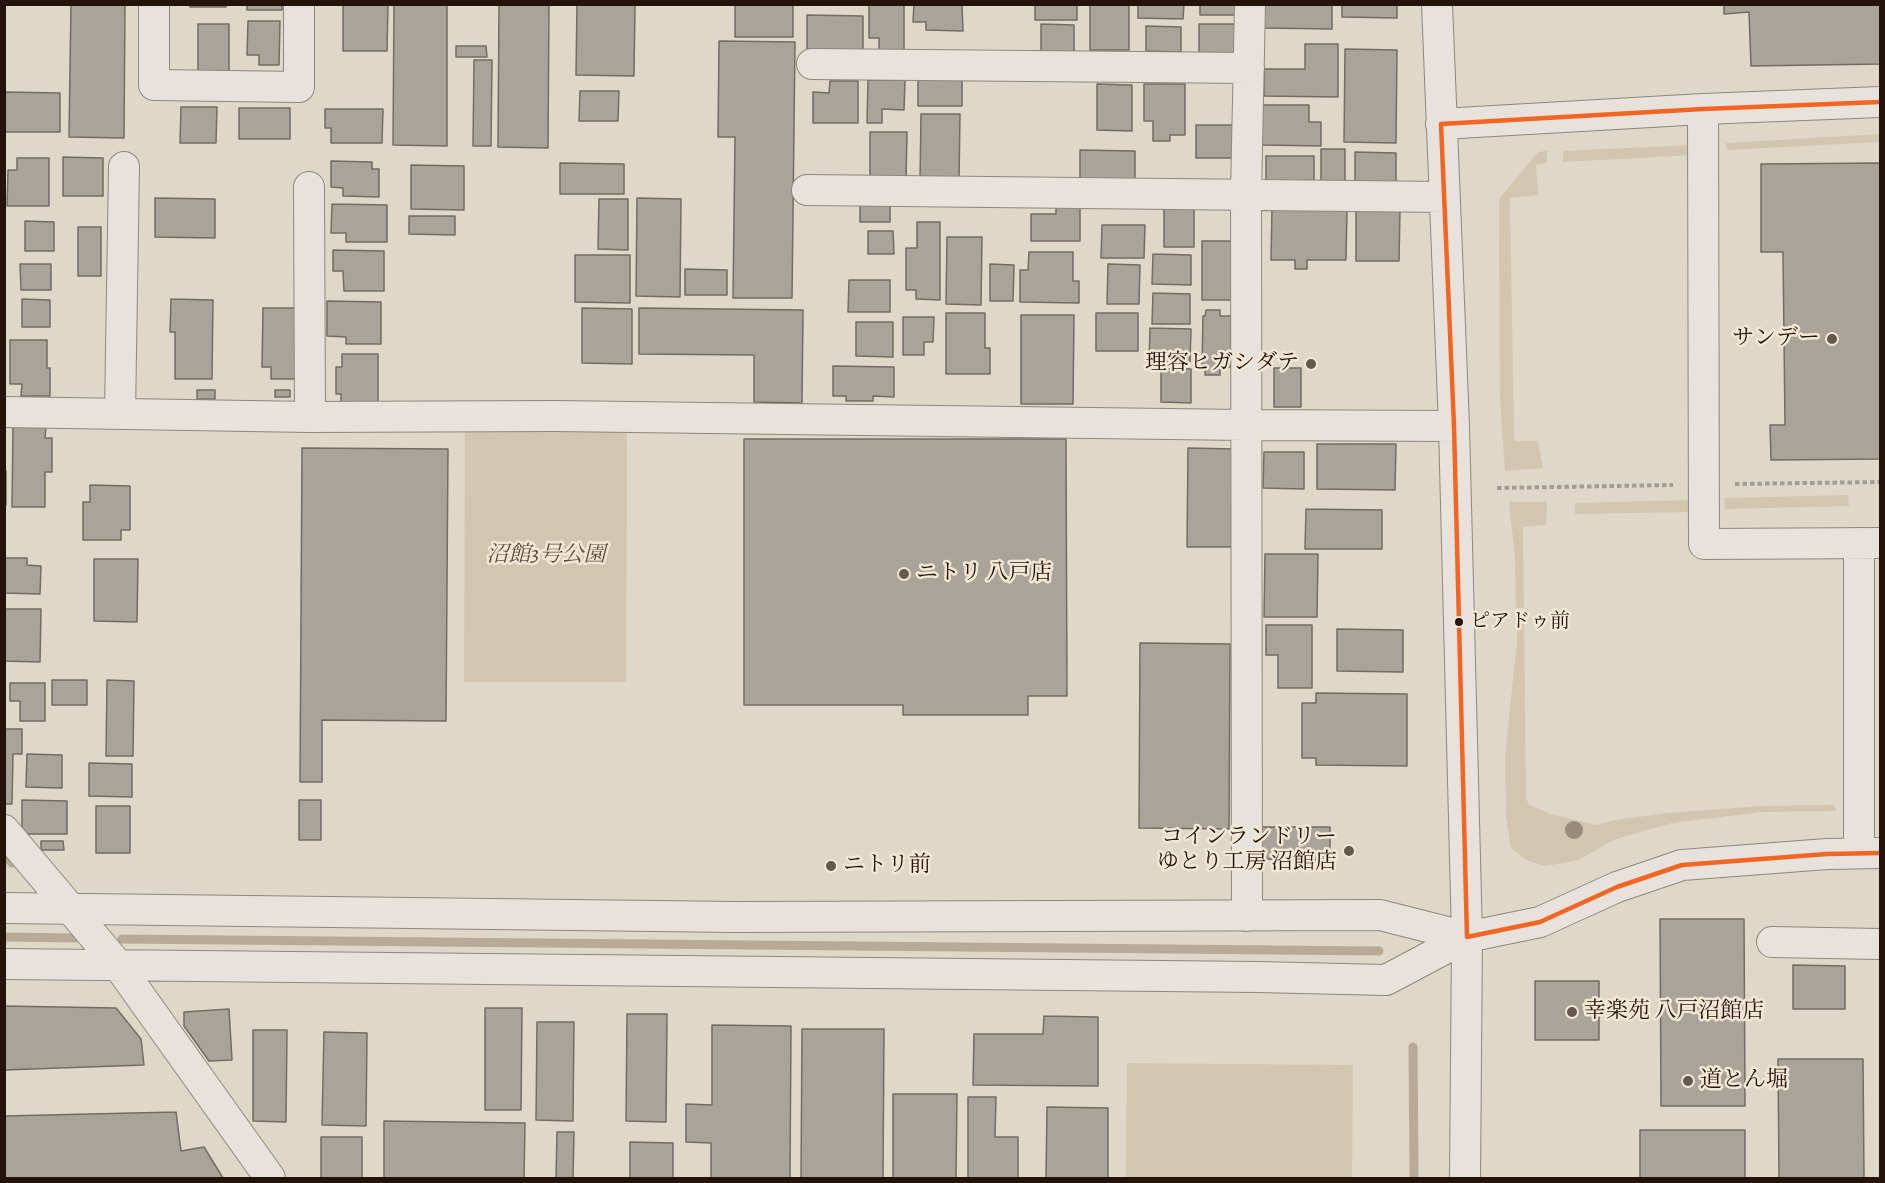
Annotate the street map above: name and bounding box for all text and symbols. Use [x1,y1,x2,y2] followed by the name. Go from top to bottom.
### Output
[1732,326,1820,352] place label: サンデー
[1825,332,1839,346] marker: サンデー
[1145,351,1299,377] place label: 理容ヒガシダテ
[1304,357,1318,371] marker: 理容ヒガシダテ
[487,543,605,569] park label: 沼館3号公園
[916,561,1052,587] place label: ニトリ 八戸店
[897,567,911,581] marker: ニトリ 八戸店
[1470,610,1570,634] place label: ピアドゥ前
[1453,616,1465,628] marker: ピアドゥ前
[1157,825,1337,876] place label: コインランドリー ゆとり工房 沼館店
[1342,844,1356,858] marker: コインランドリー ゆとり工房 沼館店
[843,853,931,879] place label: ニトリ前
[824,859,838,873] marker: ニトリ前
[1584,999,1764,1025] place label: 幸楽苑 八戸沼館店
[1565,1005,1579,1019] marker: 幸楽苑 八戸沼館店
[1700,1068,1788,1094] place label: 道とん堀
[1681,1074,1695,1088] marker: 道とん堀

